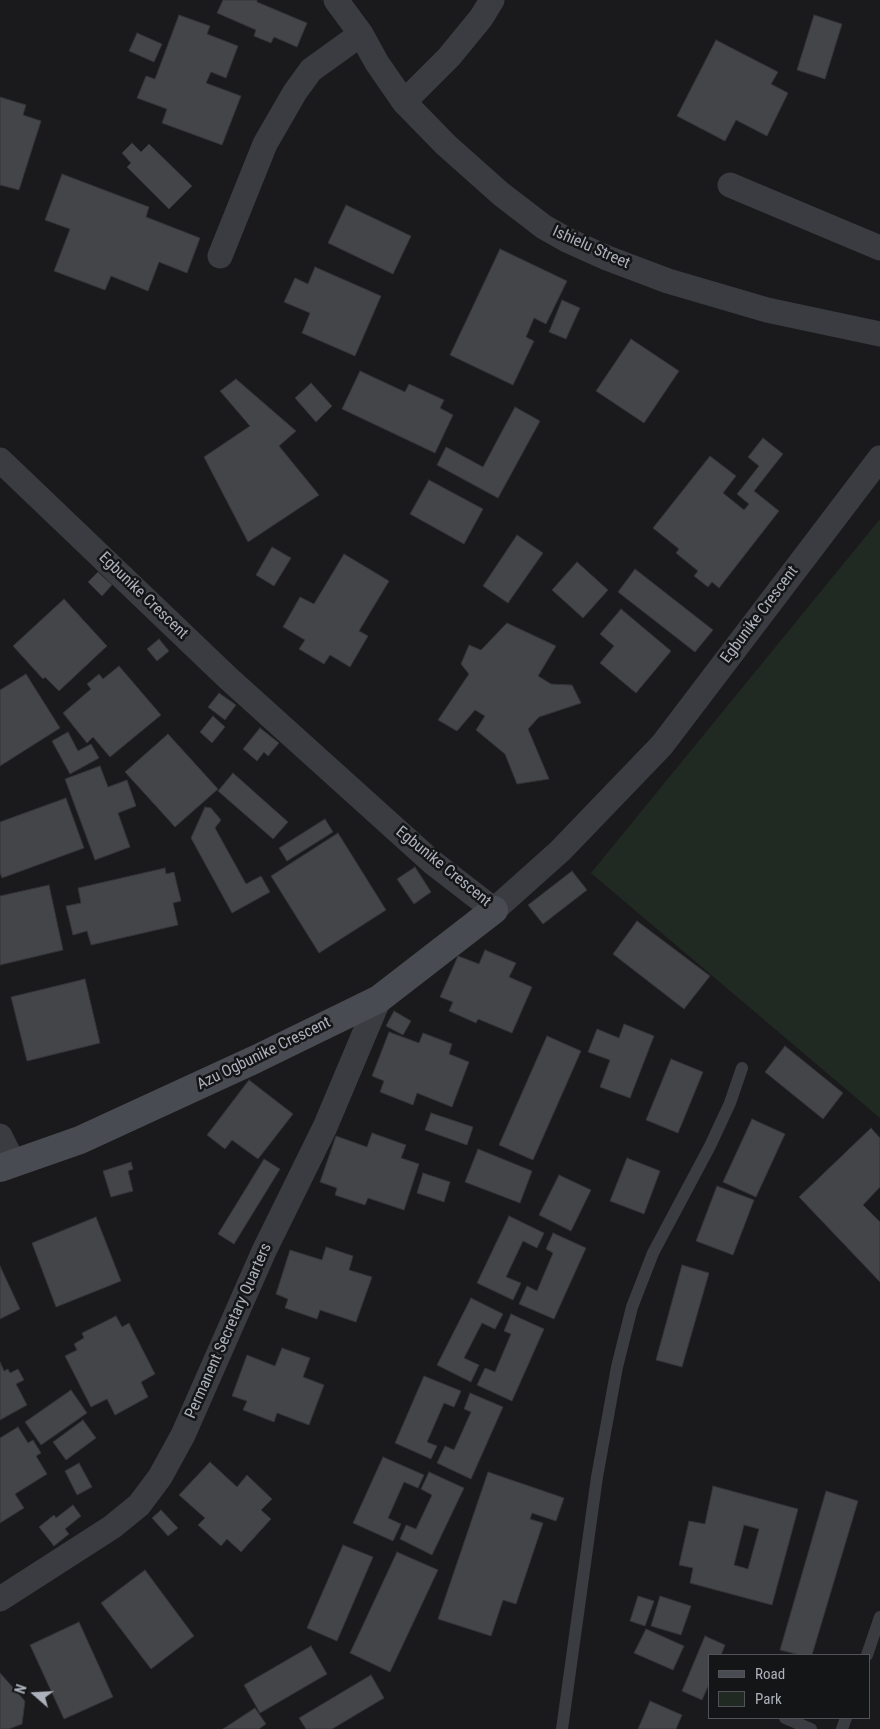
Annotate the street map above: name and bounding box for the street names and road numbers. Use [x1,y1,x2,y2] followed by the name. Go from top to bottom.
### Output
[549,222,633,274] street label: Ishielu Street
[94,548,192,644] street label: Egbunike Crescent
[717,563,803,667] street label: Egbunike Crescent
[392,823,494,911] street label: Egbunike Crescent
[194,1013,334,1095] street label: Azu Ogbunike Crescent
[182,1240,276,1422] street label: Permanent Secretary Quarters

